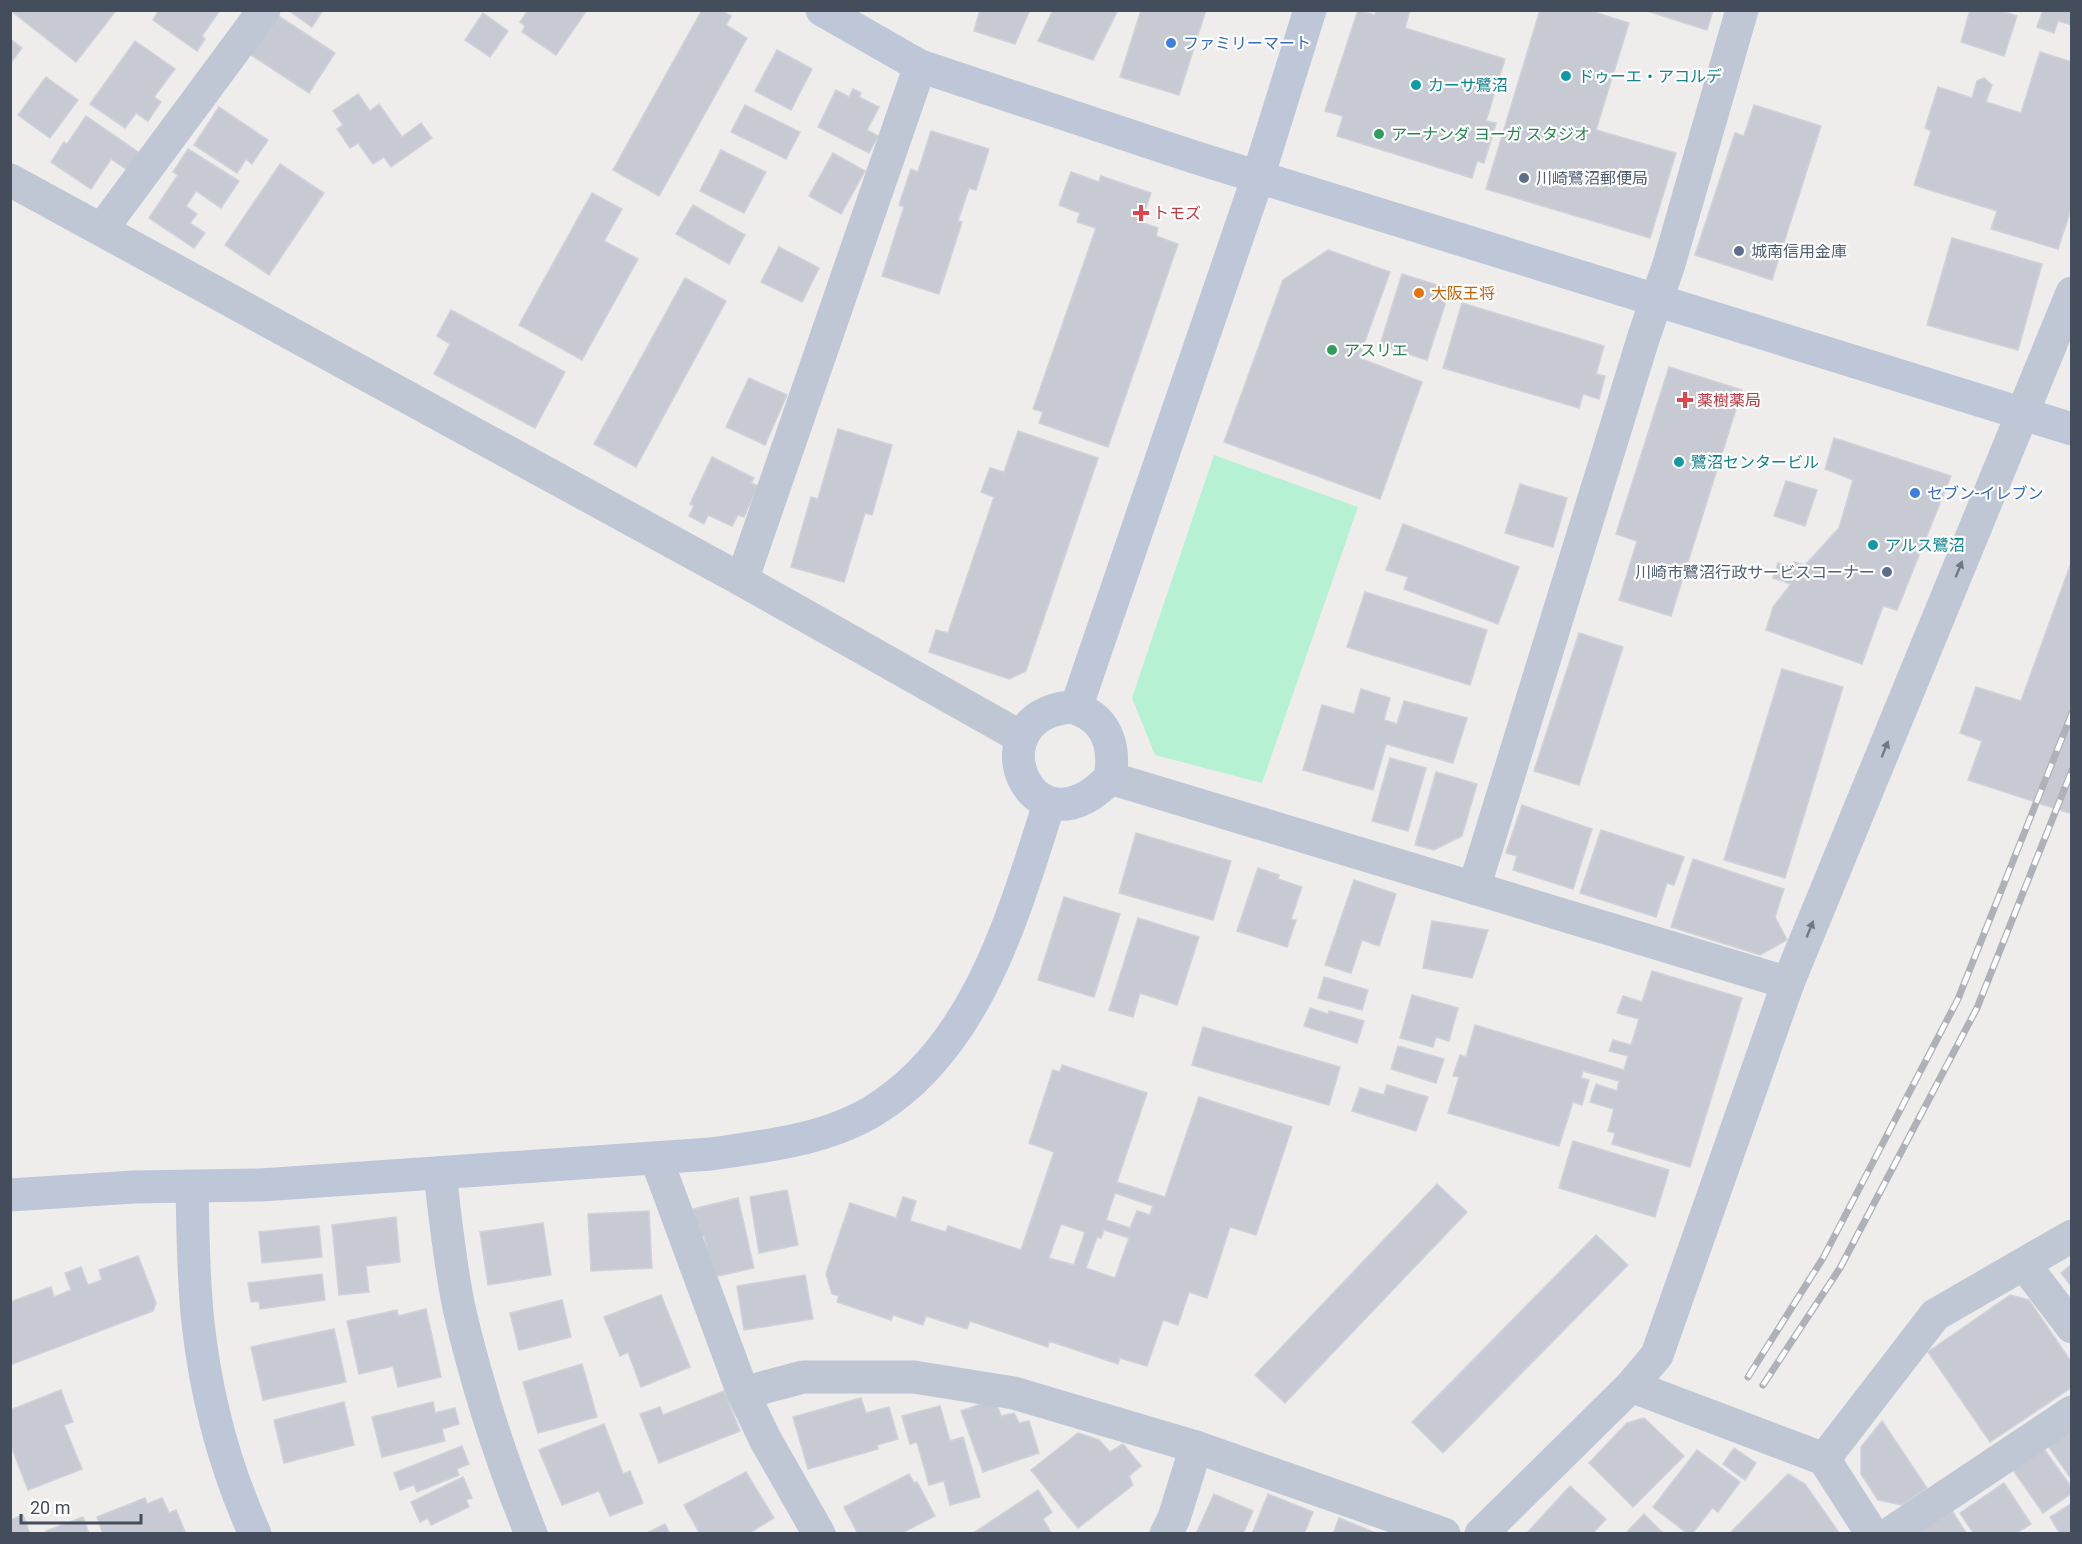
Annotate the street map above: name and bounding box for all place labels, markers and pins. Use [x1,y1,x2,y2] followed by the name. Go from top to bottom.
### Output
[1183,34,1311,53] place label: ファミリーマート
[1164,36,1178,50] marker: ファミリーマート
[1578,67,1722,86] place label: ドゥーエ・アコルデ
[1559,69,1573,83] marker: ドゥーエ・アコルデ
[1428,76,1508,95] place label: カーサ鷺沼
[1409,78,1423,92] marker: カーサ鷺沼
[1391,125,1590,144] place label: アーナンダ ヨーガ スタジオ
[1372,127,1386,141] marker: アーナンダ ヨーガ スタジオ
[1536,169,1648,188] place label: 川崎鷺沼郵便局
[1517,171,1531,185] marker: 川崎鷺沼郵便局
[1153,204,1201,223] place label: トモズ
[1134,206,1148,220] marker: トモズ
[1751,242,1847,261] place label: 城南信用金庫
[1732,244,1746,258] marker: 城南信用金庫
[1431,284,1495,303] place label: 大阪王将
[1412,286,1426,300] marker: 大阪王将
[1344,341,1408,360] place label: アスリエ
[1325,343,1339,357] marker: アスリエ
[1697,391,1761,410] place label: 薬樹薬局
[1678,393,1692,407] marker: 薬樹薬局
[1691,453,1819,472] place label: 鷺沼センタービル
[1672,455,1686,469] marker: 鷺沼センタービル
[1927,484,2043,503] place label: セブン-イレブン
[1908,486,1922,500] marker: セブン-イレブン
[1885,536,1965,555] place label: アルス鷺沼
[1866,538,1880,552] marker: アルス鷺沼
[1635,563,1875,582] place label: 川崎市鷺沼行政サービスコーナー
[1880,565,1894,579] marker: 川崎市鷺沼行政サービスコーナー

